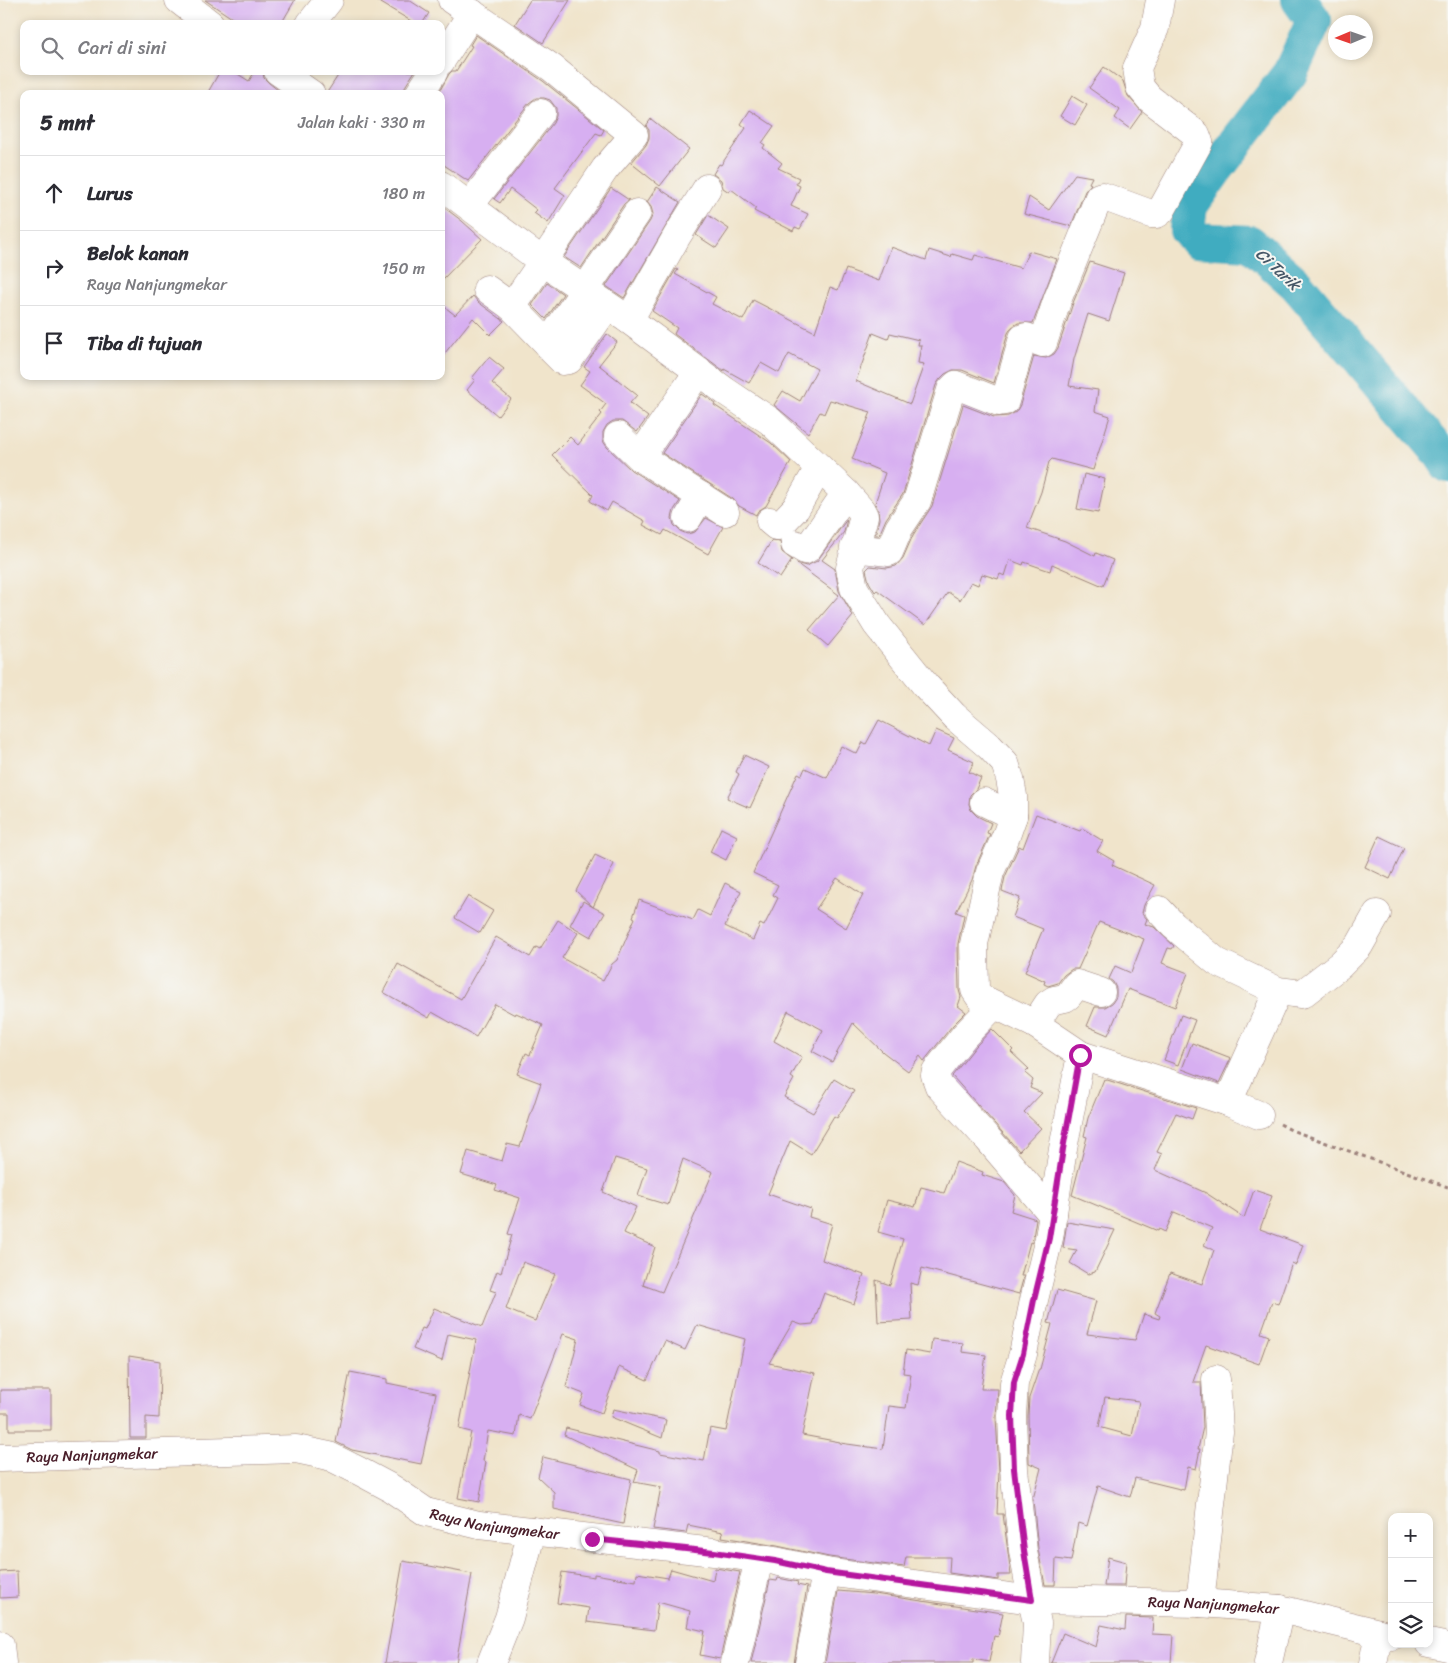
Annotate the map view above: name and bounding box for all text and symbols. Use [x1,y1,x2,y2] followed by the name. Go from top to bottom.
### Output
[1328,15,1373,60] north arrow
[20,20,445,75] search box
[78,31,166,64] text: Cari di sini
[38,34,66,62] icon: search
[40,104,94,142] text: 5 mnt
[298,108,425,137] text: Jalan kaki · 330 m
[87,177,133,210] text: Lurus
[40,179,68,207] icon: ahead
[382,179,425,208] text: 180 m
[87,237,189,270] text: Belok kanan
[1249,240,1309,299] water label: Ci Tarik
[40,254,68,282] icon: right
[382,254,425,283] text: 150 m
[87,270,227,299] text: Raya Nanjungmekar
[87,327,202,360] text: Tiba di tujuan
[40,329,68,357] icon: arrive
[1069,1044,1092,1067] route start
[26,1440,159,1470] street label: Raya Nanjungmekar
[427,1500,562,1547] street label: Raya Nanjungmekar
[1388,1513,1433,1648] map controls
[1388,1513,1433,1558] button: +
[581,1528,604,1551] route end
[1388,1558,1433,1603] button: −
[1148,1589,1281,1622] street label: Raya Nanjungmekar
[1388,1603,1433,1648] button: layers

